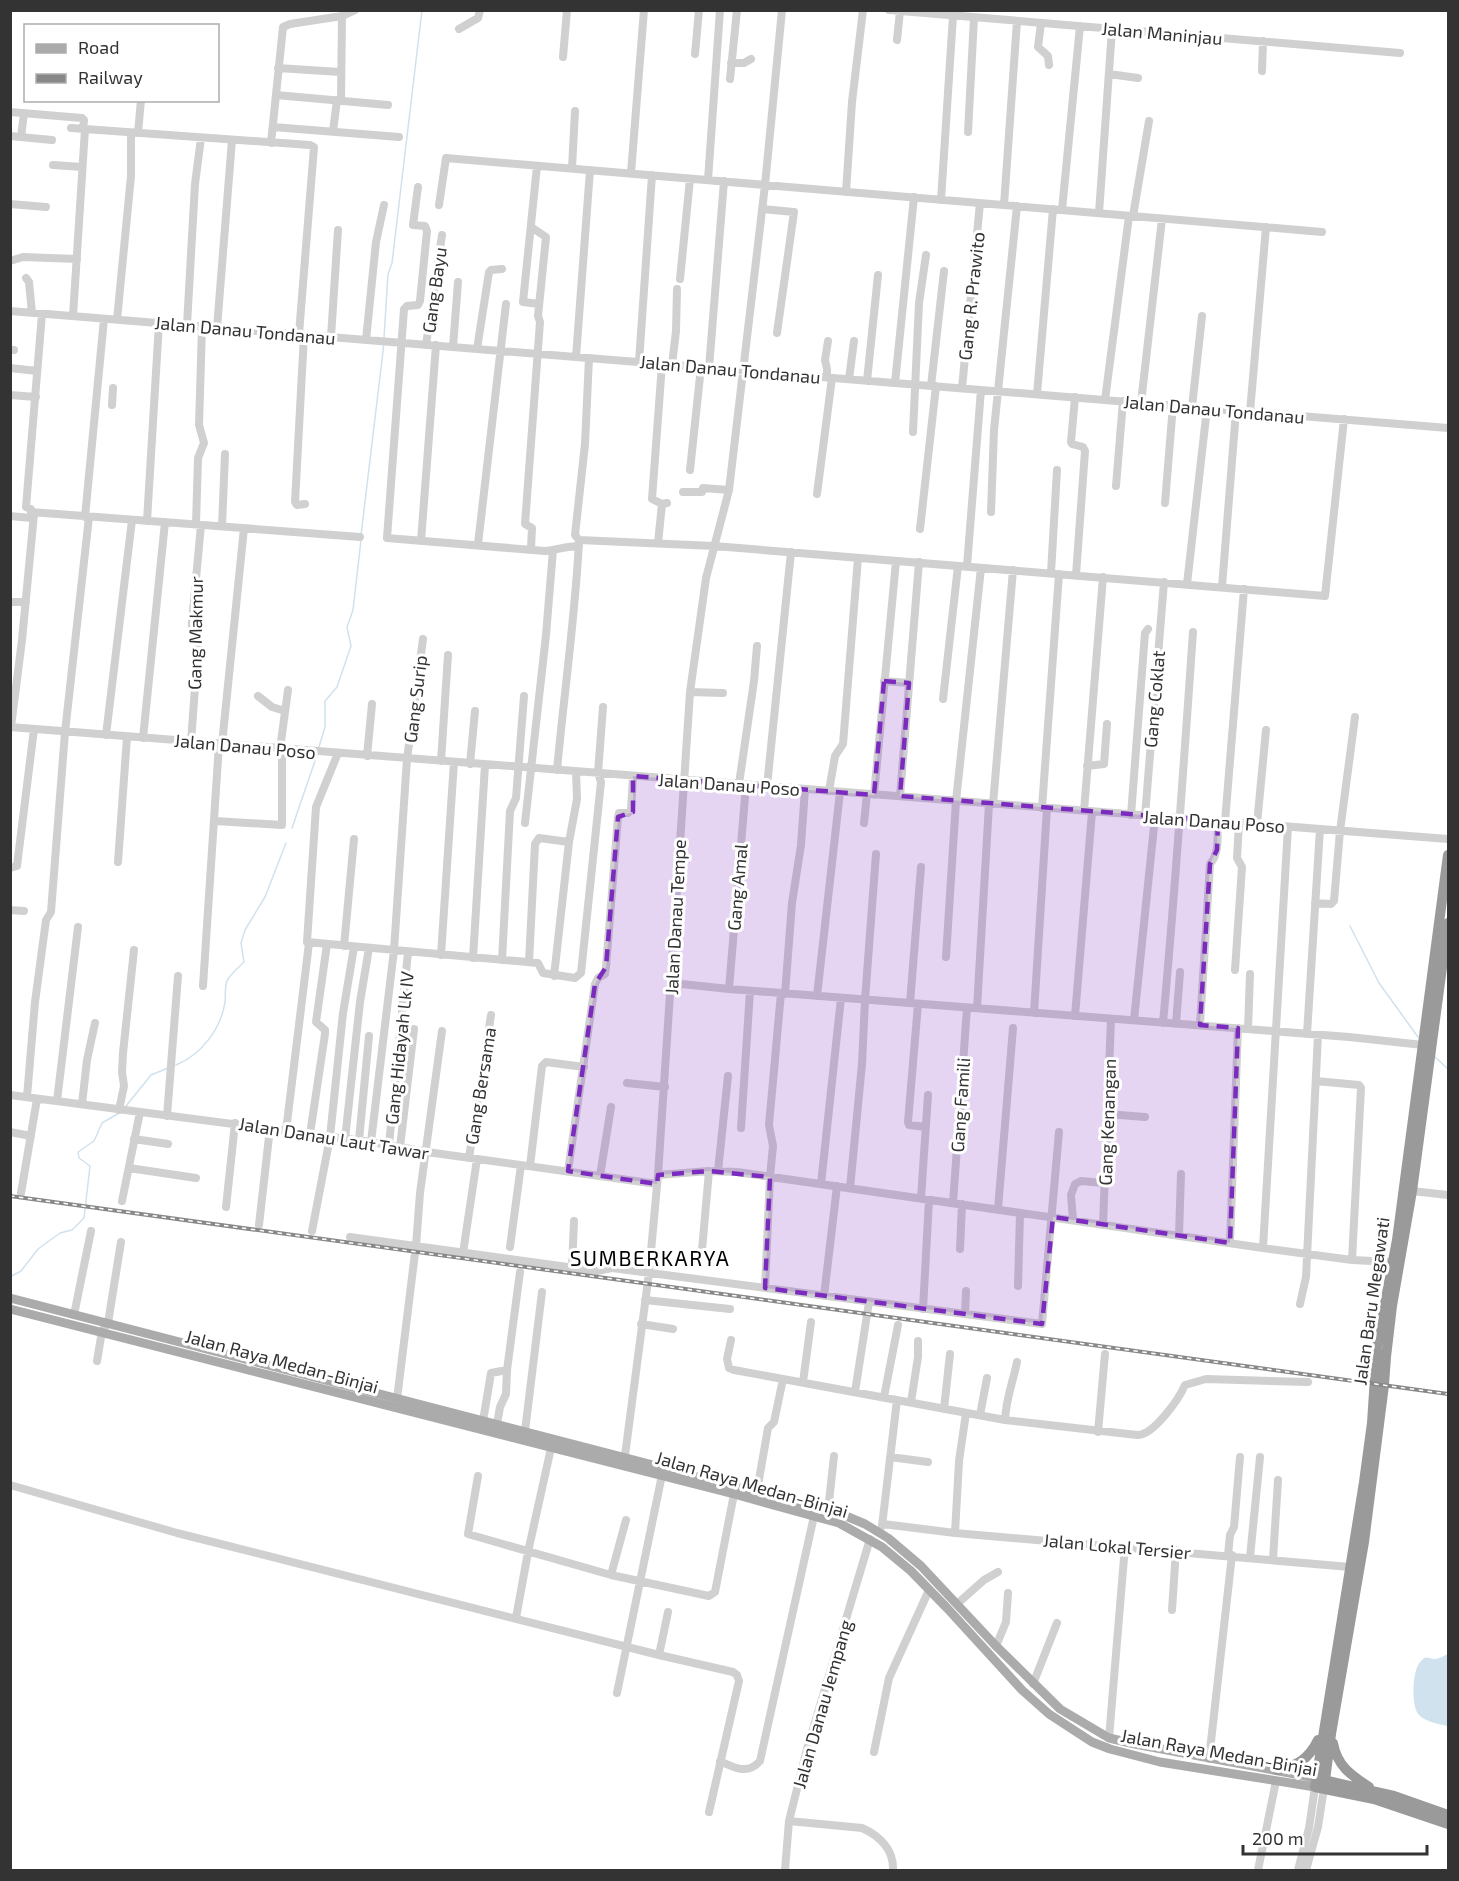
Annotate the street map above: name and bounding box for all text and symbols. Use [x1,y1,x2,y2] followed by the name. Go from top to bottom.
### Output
[1101,17,1223,49] street label: Jalan Maninjau
[24,24,219,102] legend
[78,36,119,58] text: Road
[78,66,143,88] text: Railway
[953,231,989,361] street label: Gang R. Prawito
[417,246,451,334] street label: Gang Bayu
[154,311,336,349] street label: Jalan Danau Tondanau
[639,350,821,388] street label: Jalan Danau Tondanau
[1123,390,1305,428] street label: Jalan Danau Tondanau
[183,576,207,690] street label: Gang Makmur
[1139,649,1169,748] street label: Gang Coklat
[399,654,431,744] street label: Gang Surip
[173,729,317,763] street label: Jalan Danau Poso
[657,768,801,800] street label: Jalan Danau Poso
[1142,805,1286,837] street label: Jalan Danau Poso
[660,839,690,995] street label: Jalan Danau Tempe
[722,842,752,932] street label: Gang Amal
[380,970,418,1126] street label: Gang Hidayah Lk IV
[460,1026,500,1146] street label: Gang Bersama
[946,1057,974,1153] street label: Gang Famili
[1094,1058,1120,1186] street label: Gang Kenangan
[237,1112,431,1164] street label: Jalan Danau Laut Tawar
[1348,1216,1394,1386] street label: Jalan Baru Megawati
[570,1245,730,1270] district label: SUMBERKARYA
[183,1325,381,1397] street label: Jalan Raya Medan-Binjai
[653,1446,851,1522] street label: Jalan Raya Medan-Binjai
[1042,1529,1192,1563] street label: Jalan Lokal Tersier
[787,1617,857,1791] street label: Jalan Danau Jempang
[1119,1724,1319,1780] street label: Jalan Raya Medan-Binjai
[1243,1818,1428,1856] scale bar
[1252,1827,1304,1849] text: 200 m

